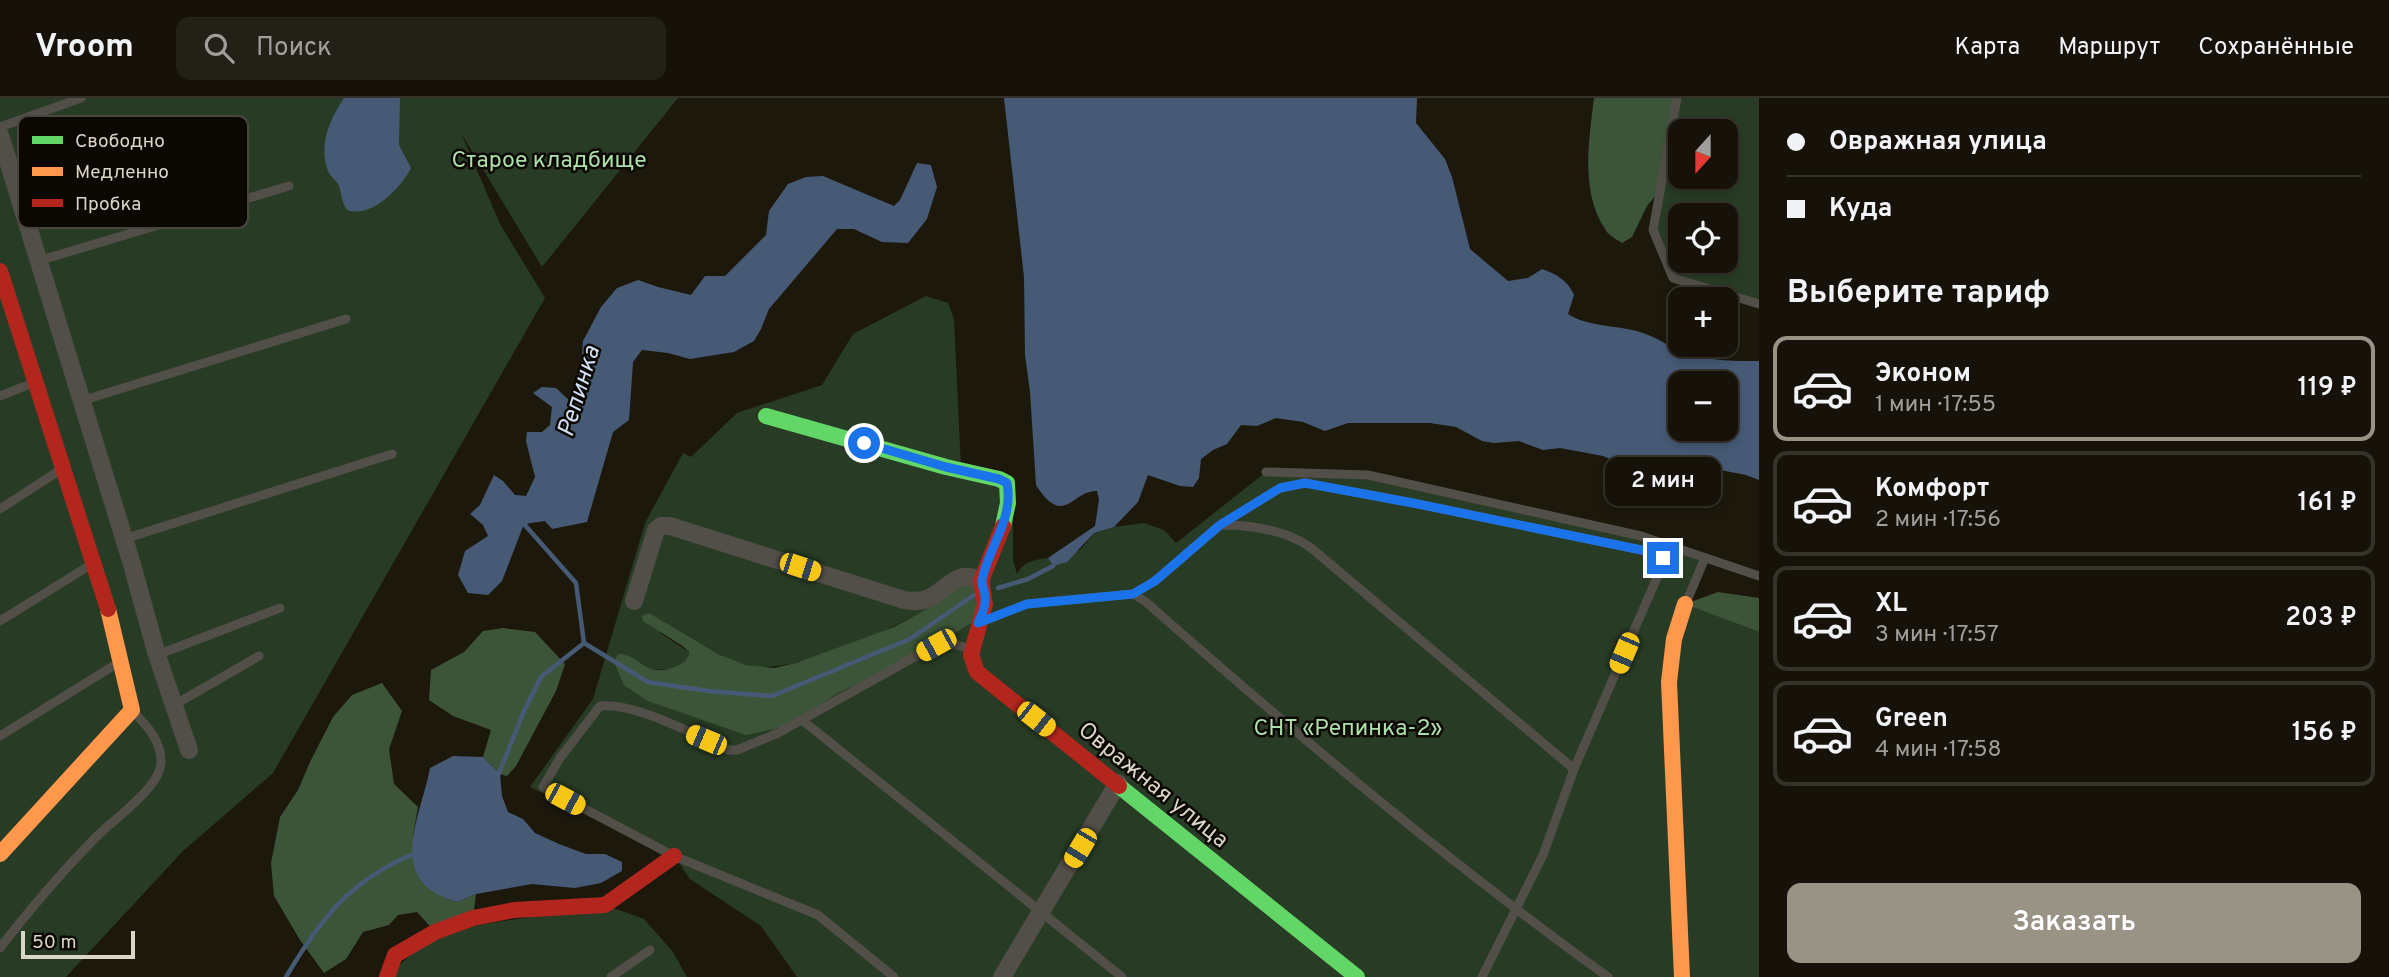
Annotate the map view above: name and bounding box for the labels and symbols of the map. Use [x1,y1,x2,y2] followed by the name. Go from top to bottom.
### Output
[18,116,248,228] legend
[1668,119,1738,189] north arrow
[75,130,165,154] text: Свободно
[451,147,647,176] park label: Старое кладбище
[75,161,169,185] text: Медленно
[75,193,141,217] text: Пробка
[552,342,608,441] water label: Репинка
[848,427,880,459] route start
[1605,456,1721,505] callout: 2 мин
[1647,542,1679,574] route end
[777,551,824,583] car
[913,626,960,664] car
[1607,630,1642,676] car
[1013,698,1060,740] car
[1254,715,1442,744] park label: СНТ «Репинка-2»
[1071,716,1234,856] street label: Овражная улица
[683,722,730,758] car
[542,780,589,818] car
[1061,825,1100,871] car
[21,928,135,960] scale bar

